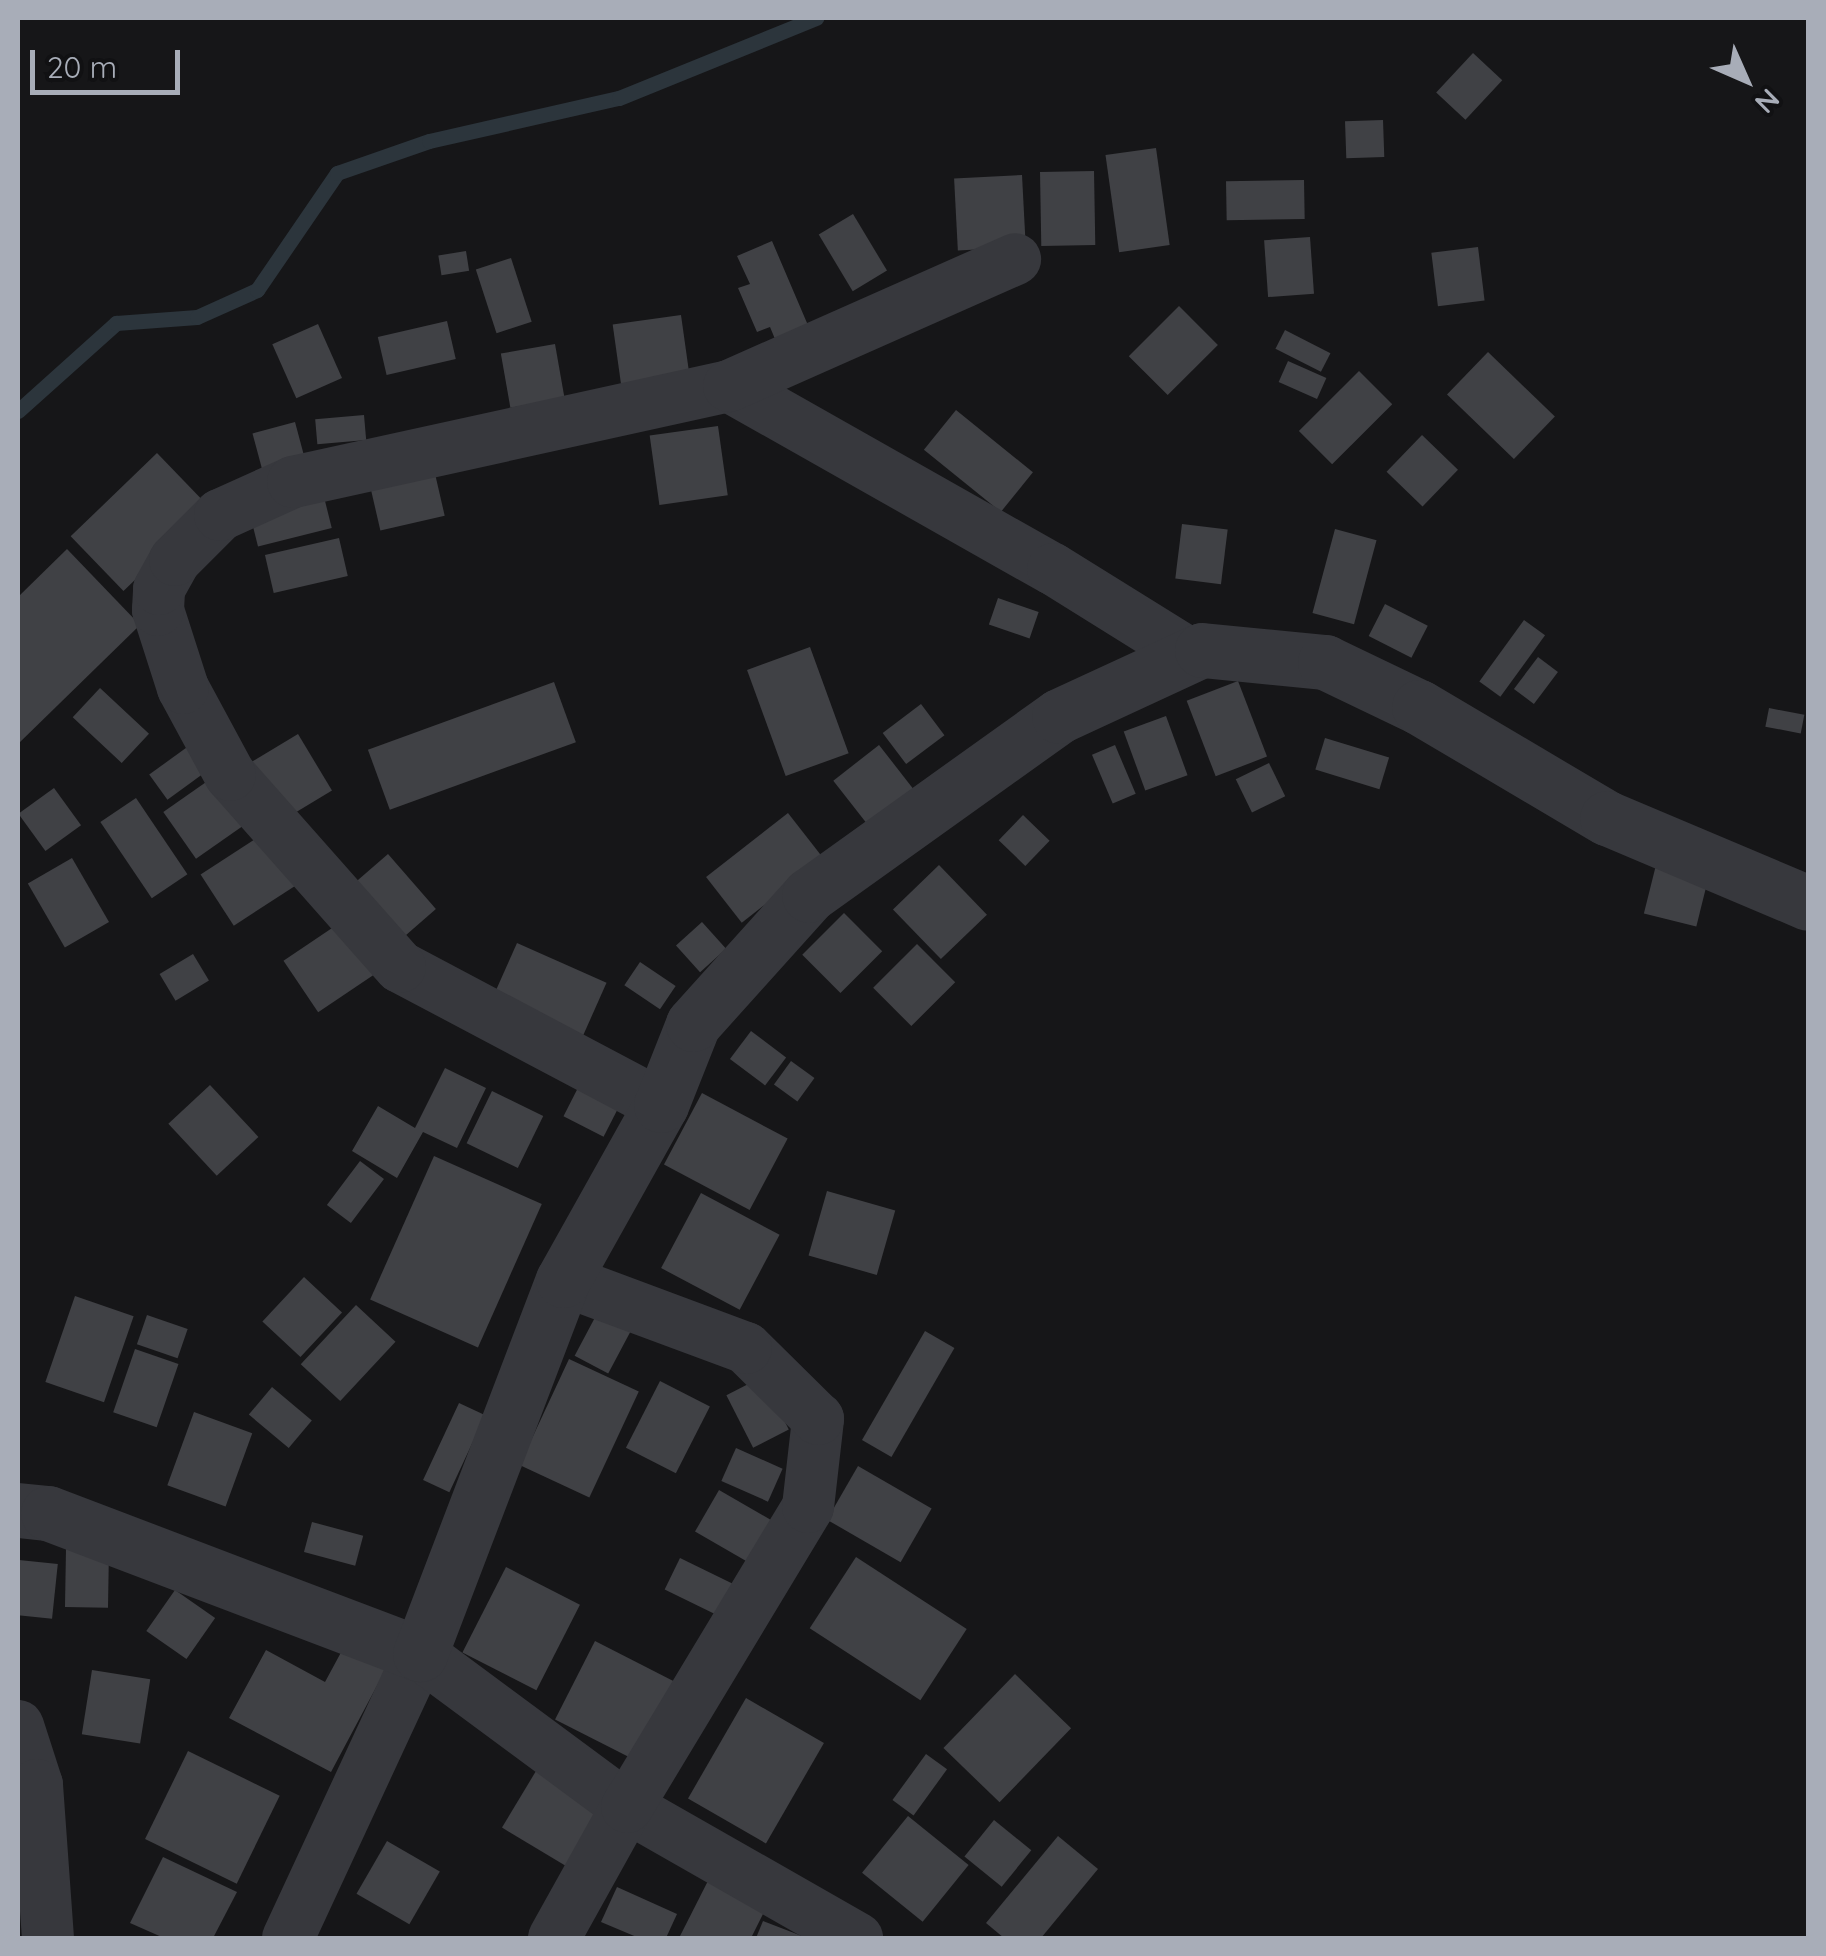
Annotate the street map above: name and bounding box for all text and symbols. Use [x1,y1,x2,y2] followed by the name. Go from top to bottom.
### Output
[35,30,185,92] scale bar
[1696,30,1796,130] north arrow
[47,48,117,86] text: 20 m
[1748,82,1787,121] text: N

